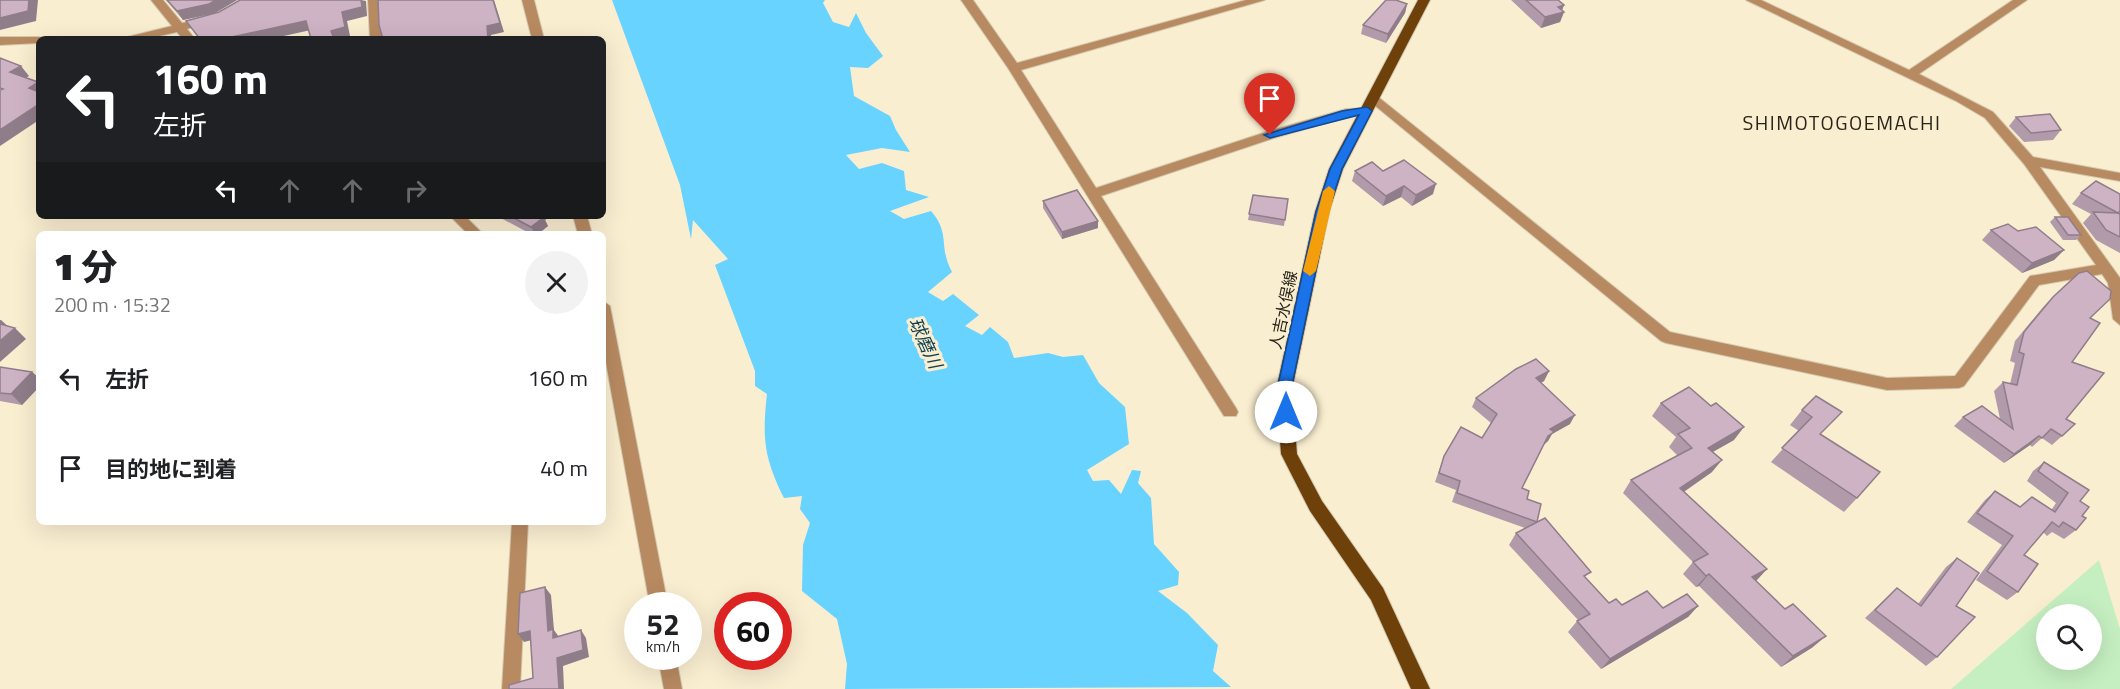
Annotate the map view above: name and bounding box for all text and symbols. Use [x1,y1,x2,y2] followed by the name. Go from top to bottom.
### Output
[153,46,268,110] text: 160 m
[54,60,132,138] icon: left
[1244,73,1295,135] pin
[1253,82,1286,115] icon: arrive
[153,104,207,145] text: 左折
[1742,107,1942,138] district label: SHIMOTOGOEMACHI
[210,174,243,207] icon: left
[273,174,306,207] icon: ahead
[336,174,369,207] icon: ahead
[399,174,432,207] icon: right
[54,239,118,294] text: 1 分
[525,251,588,314] button: close
[1263,268,1303,352] street label: 人吉水俣線
[54,289,171,320] text: 200 m · 15:32
[902,313,950,375] water label: 球磨川
[528,361,588,395] text: 160 m
[54,362,87,395] icon: left
[105,362,149,396] text: 左折
[1254,380,1318,444] position arrow
[540,451,588,485] text: 40 m
[54,452,87,485] icon: arrive
[105,452,237,486] text: 目的地に到着
[714,592,792,670] speed limit sign: 60
[646,601,680,647] text: 52
[2036,604,2102,670] map controls
[2036,604,2102,670] button: search
[646,635,680,658] text: km/h

